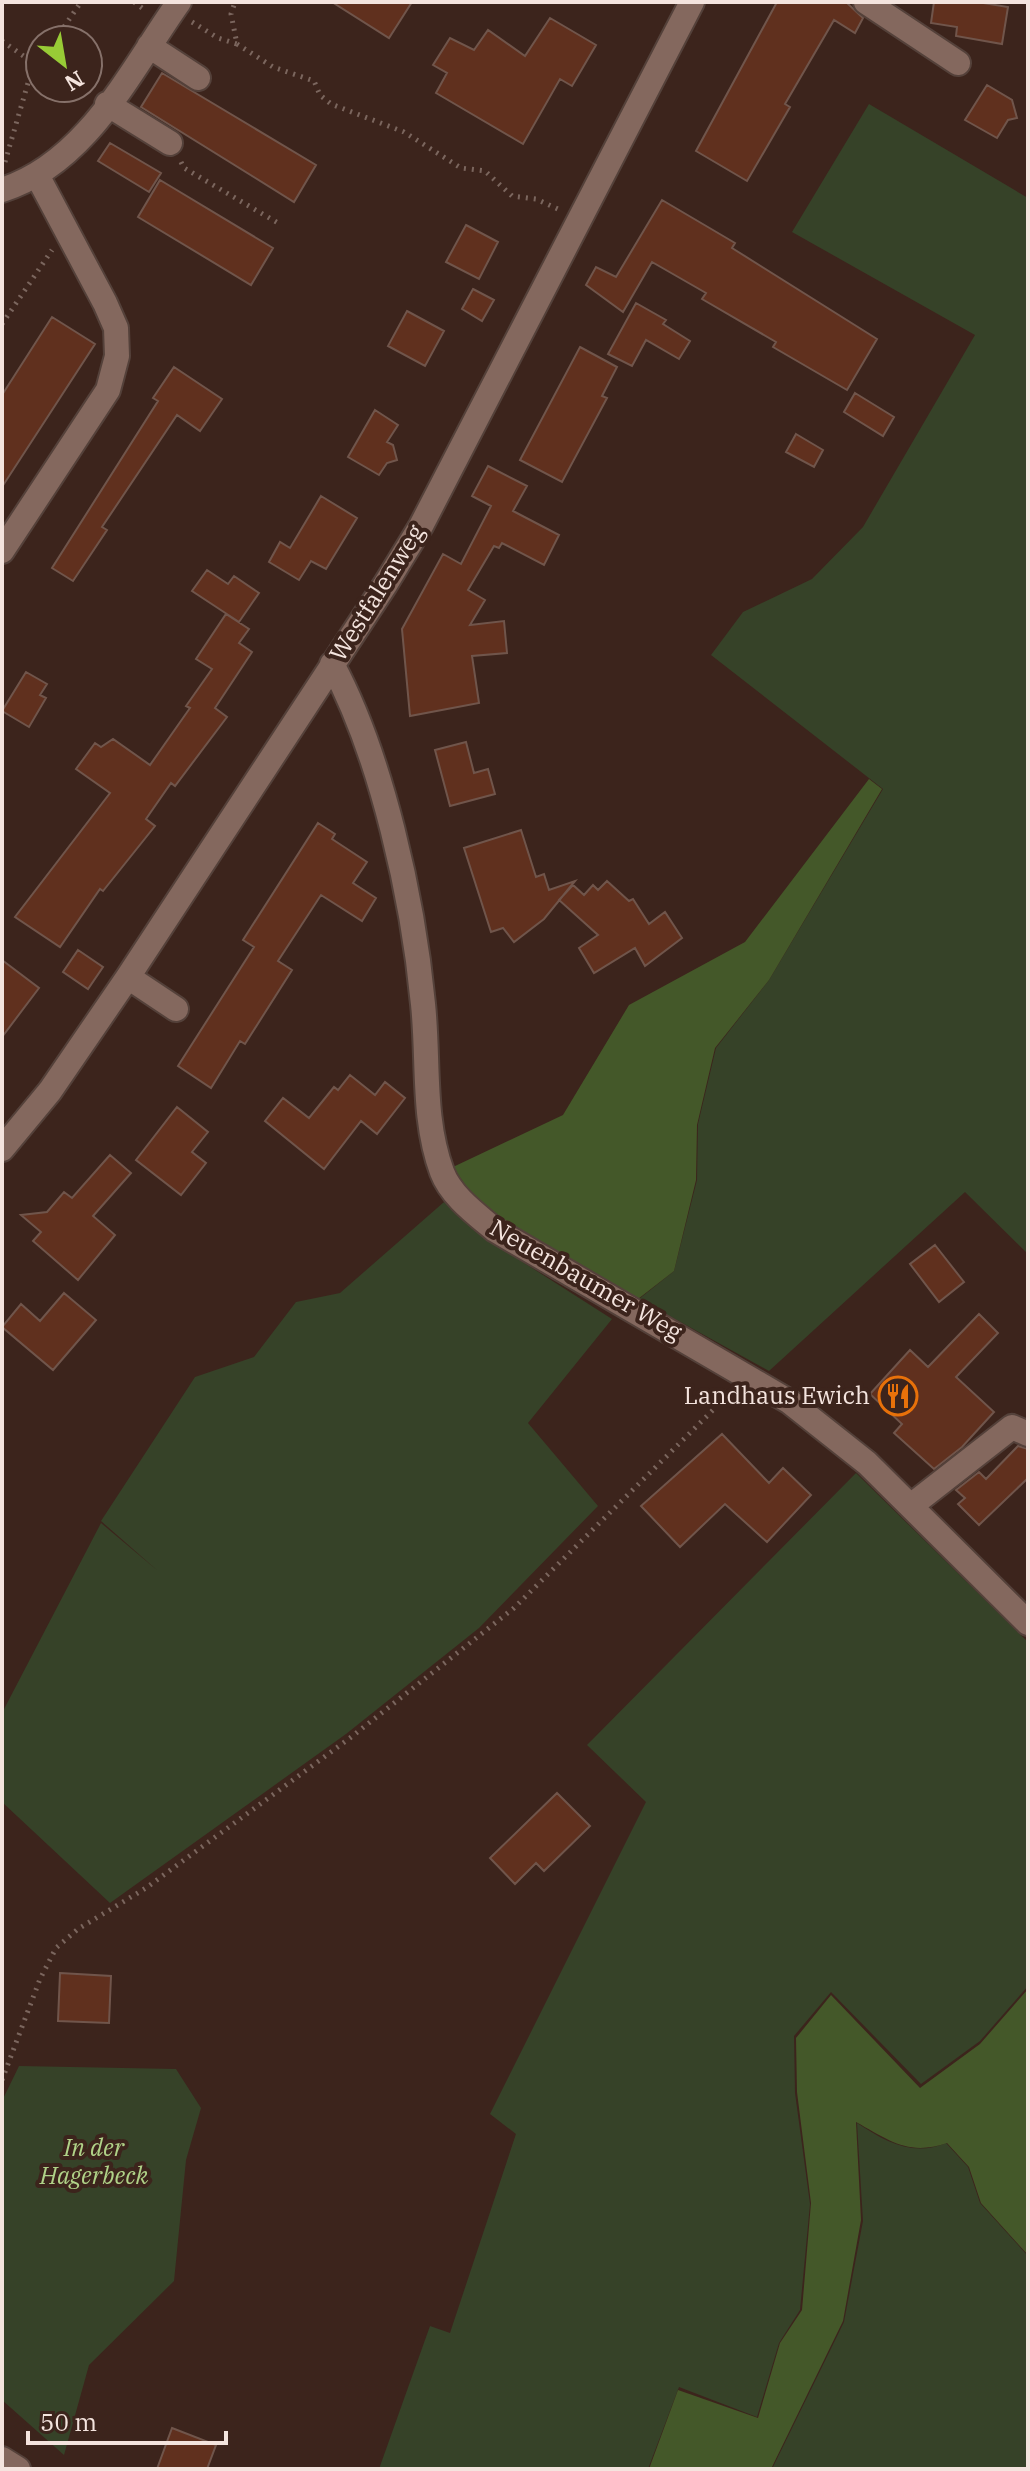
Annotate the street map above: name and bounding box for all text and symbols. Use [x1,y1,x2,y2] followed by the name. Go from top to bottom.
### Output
[24,24,104,104] north arrow
[60,65,89,98] text: N
[321,518,431,667] street label: Westfalenweg
[485,1211,688,1347] street label: Neuenbaumer Weg
[877,1375,919,1417] restaurant icon: Landhaus Ewich
[684,1379,870,1411] place label: Landhaus Ewich
[39,2131,149,2191] park label: In der Hagerbeck
[28,2395,226,2445] scale bar
[40,2406,97,2438] text: 50 m

